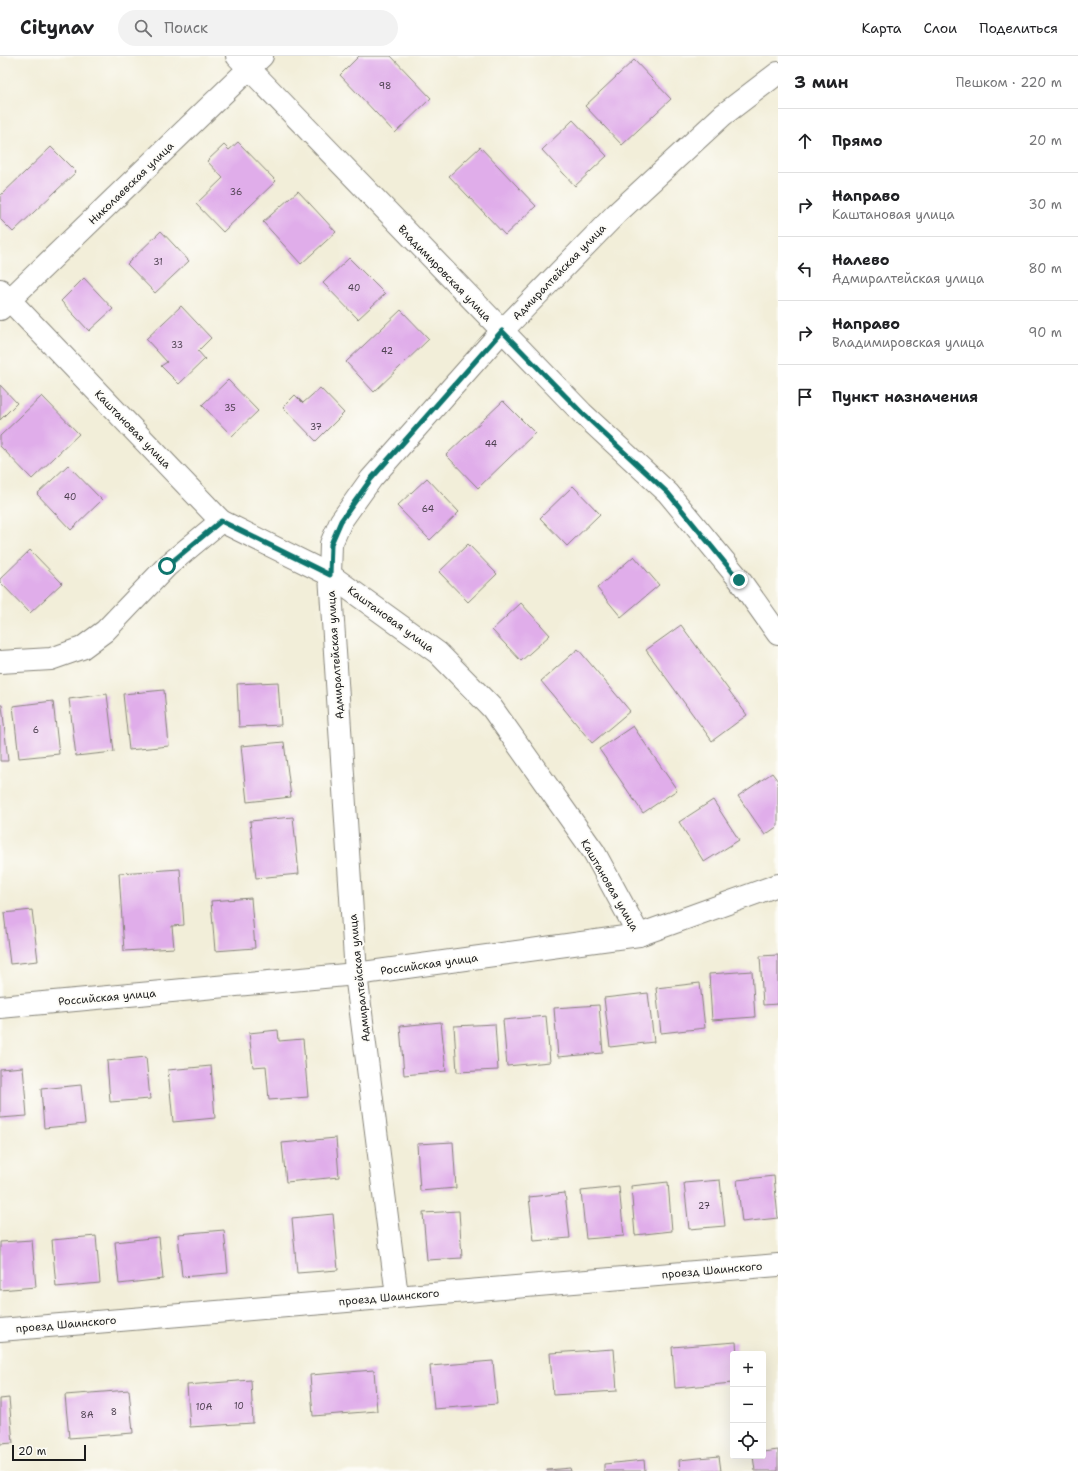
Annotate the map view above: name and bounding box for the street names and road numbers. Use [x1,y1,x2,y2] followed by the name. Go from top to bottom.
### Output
[85,139,177,228] street label: Николаевская улица
[509,221,610,324] street label: Адмиралтейская улица
[395,222,495,325] street label: Владимировская улица
[91,387,174,472] street label: Каштановая улица
[344,583,437,656] street label: Каштановая улица
[324,590,347,720] street label: Адмиралтейская улица
[577,837,642,934] street label: Каштановая улица
[345,913,374,1043] street label: Адмиралтейская улица
[379,950,479,979] street label: Российская улица
[57,986,157,1009] street label: Российская улица
[661,1259,763,1282] street label: проезд Шаинского
[338,1286,440,1309] street label: проезд Шаинского
[15,1313,117,1336] street label: проезд Шаинского

